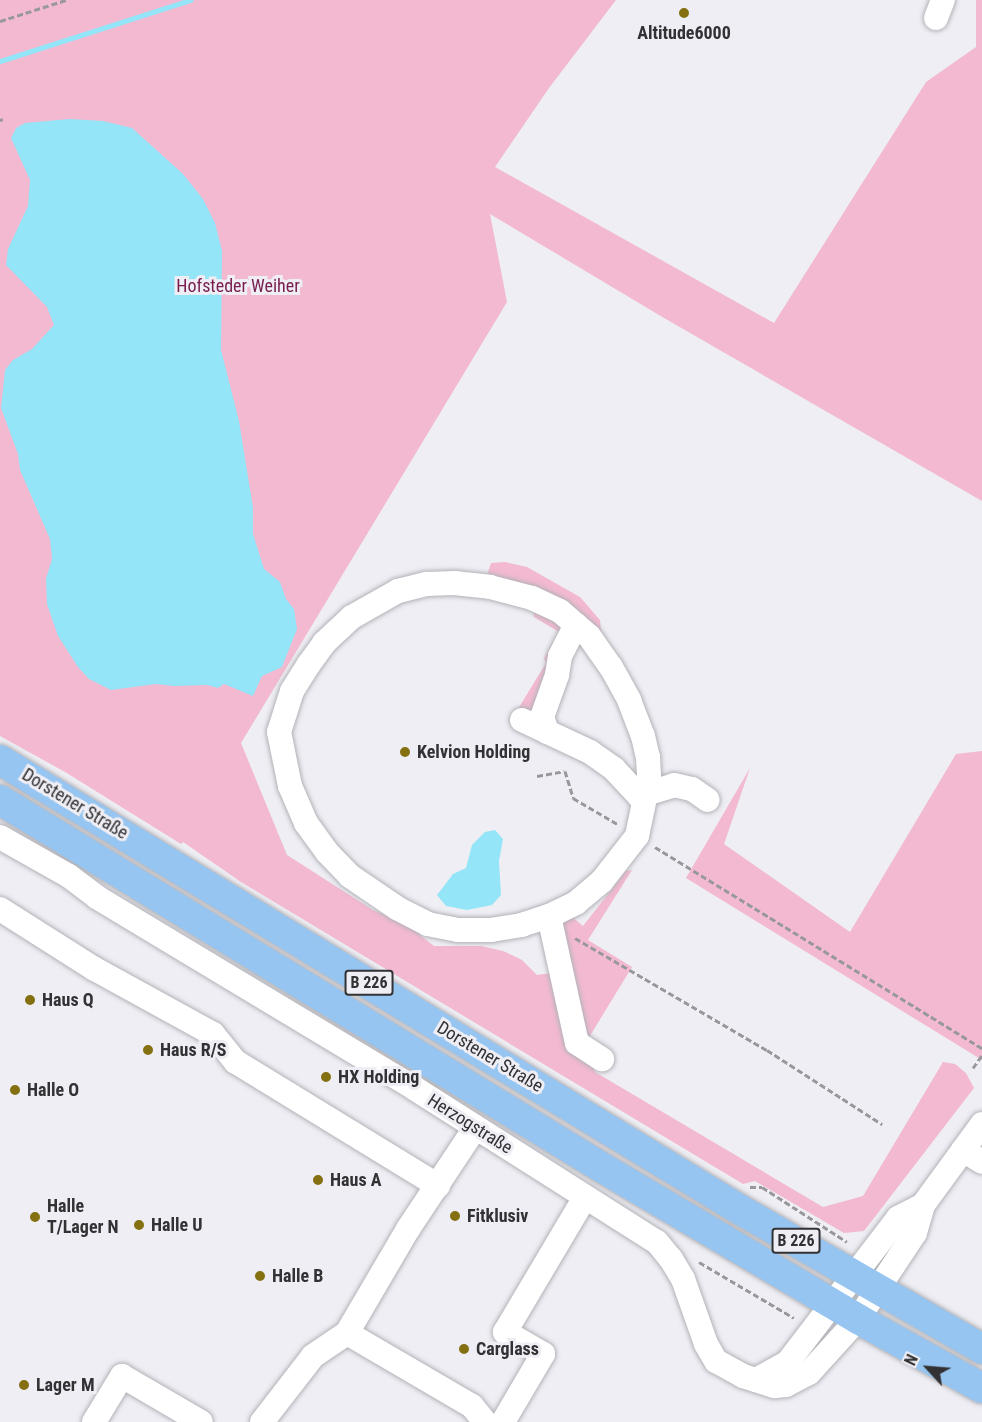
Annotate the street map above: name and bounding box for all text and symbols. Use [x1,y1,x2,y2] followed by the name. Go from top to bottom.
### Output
[677,6,691,20] marker: Altitude6000
[637,22,731,44] place label: Altitude6000
[176,275,300,297] park label: Hofsteder Weiher
[417,741,530,763] place label: Kelvion Holding
[398,745,412,759] marker: Kelvion Holding
[18,764,132,844] street label: Dorstener Straße
[344,970,394,996] road number: B 226
[42,989,94,1011] place label: Haus Q
[23,993,37,1007] marker: Haus Q
[433,1017,547,1097] street label: Dorstener Straße
[160,1039,226,1061] place label: Haus R/S
[141,1043,155,1057] marker: Haus R/S
[338,1066,419,1088] place label: HX Holding
[319,1070,333,1084] marker: HX Holding
[27,1079,79,1101] place label: Halle O
[8,1083,22,1097] marker: Halle O
[424,1089,516,1159] street label: Herzogstraße
[330,1169,381,1191] place label: Haus A
[311,1173,325,1187] marker: Haus A
[47,1196,119,1238] place label: Halle T/Lager N
[467,1205,528,1227] place label: Fitklusiv
[448,1209,462,1223] marker: Fitklusiv
[28,1210,42,1224] marker: Halle T/Lager N
[151,1214,203,1236] place label: Halle U
[132,1218,146,1232] marker: Halle U
[770,1228,822,1254] road number: B 226
[272,1265,323,1287] place label: Halle B
[253,1269,267,1283] marker: Halle B
[476,1338,539,1360] place label: Carglass
[898,1338,958,1398] north arrow
[457,1342,471,1356] marker: Carglass
[901,1351,922,1368] text: N
[36,1374,95,1396] place label: Lager M
[17,1378,31,1392] marker: Lager M

